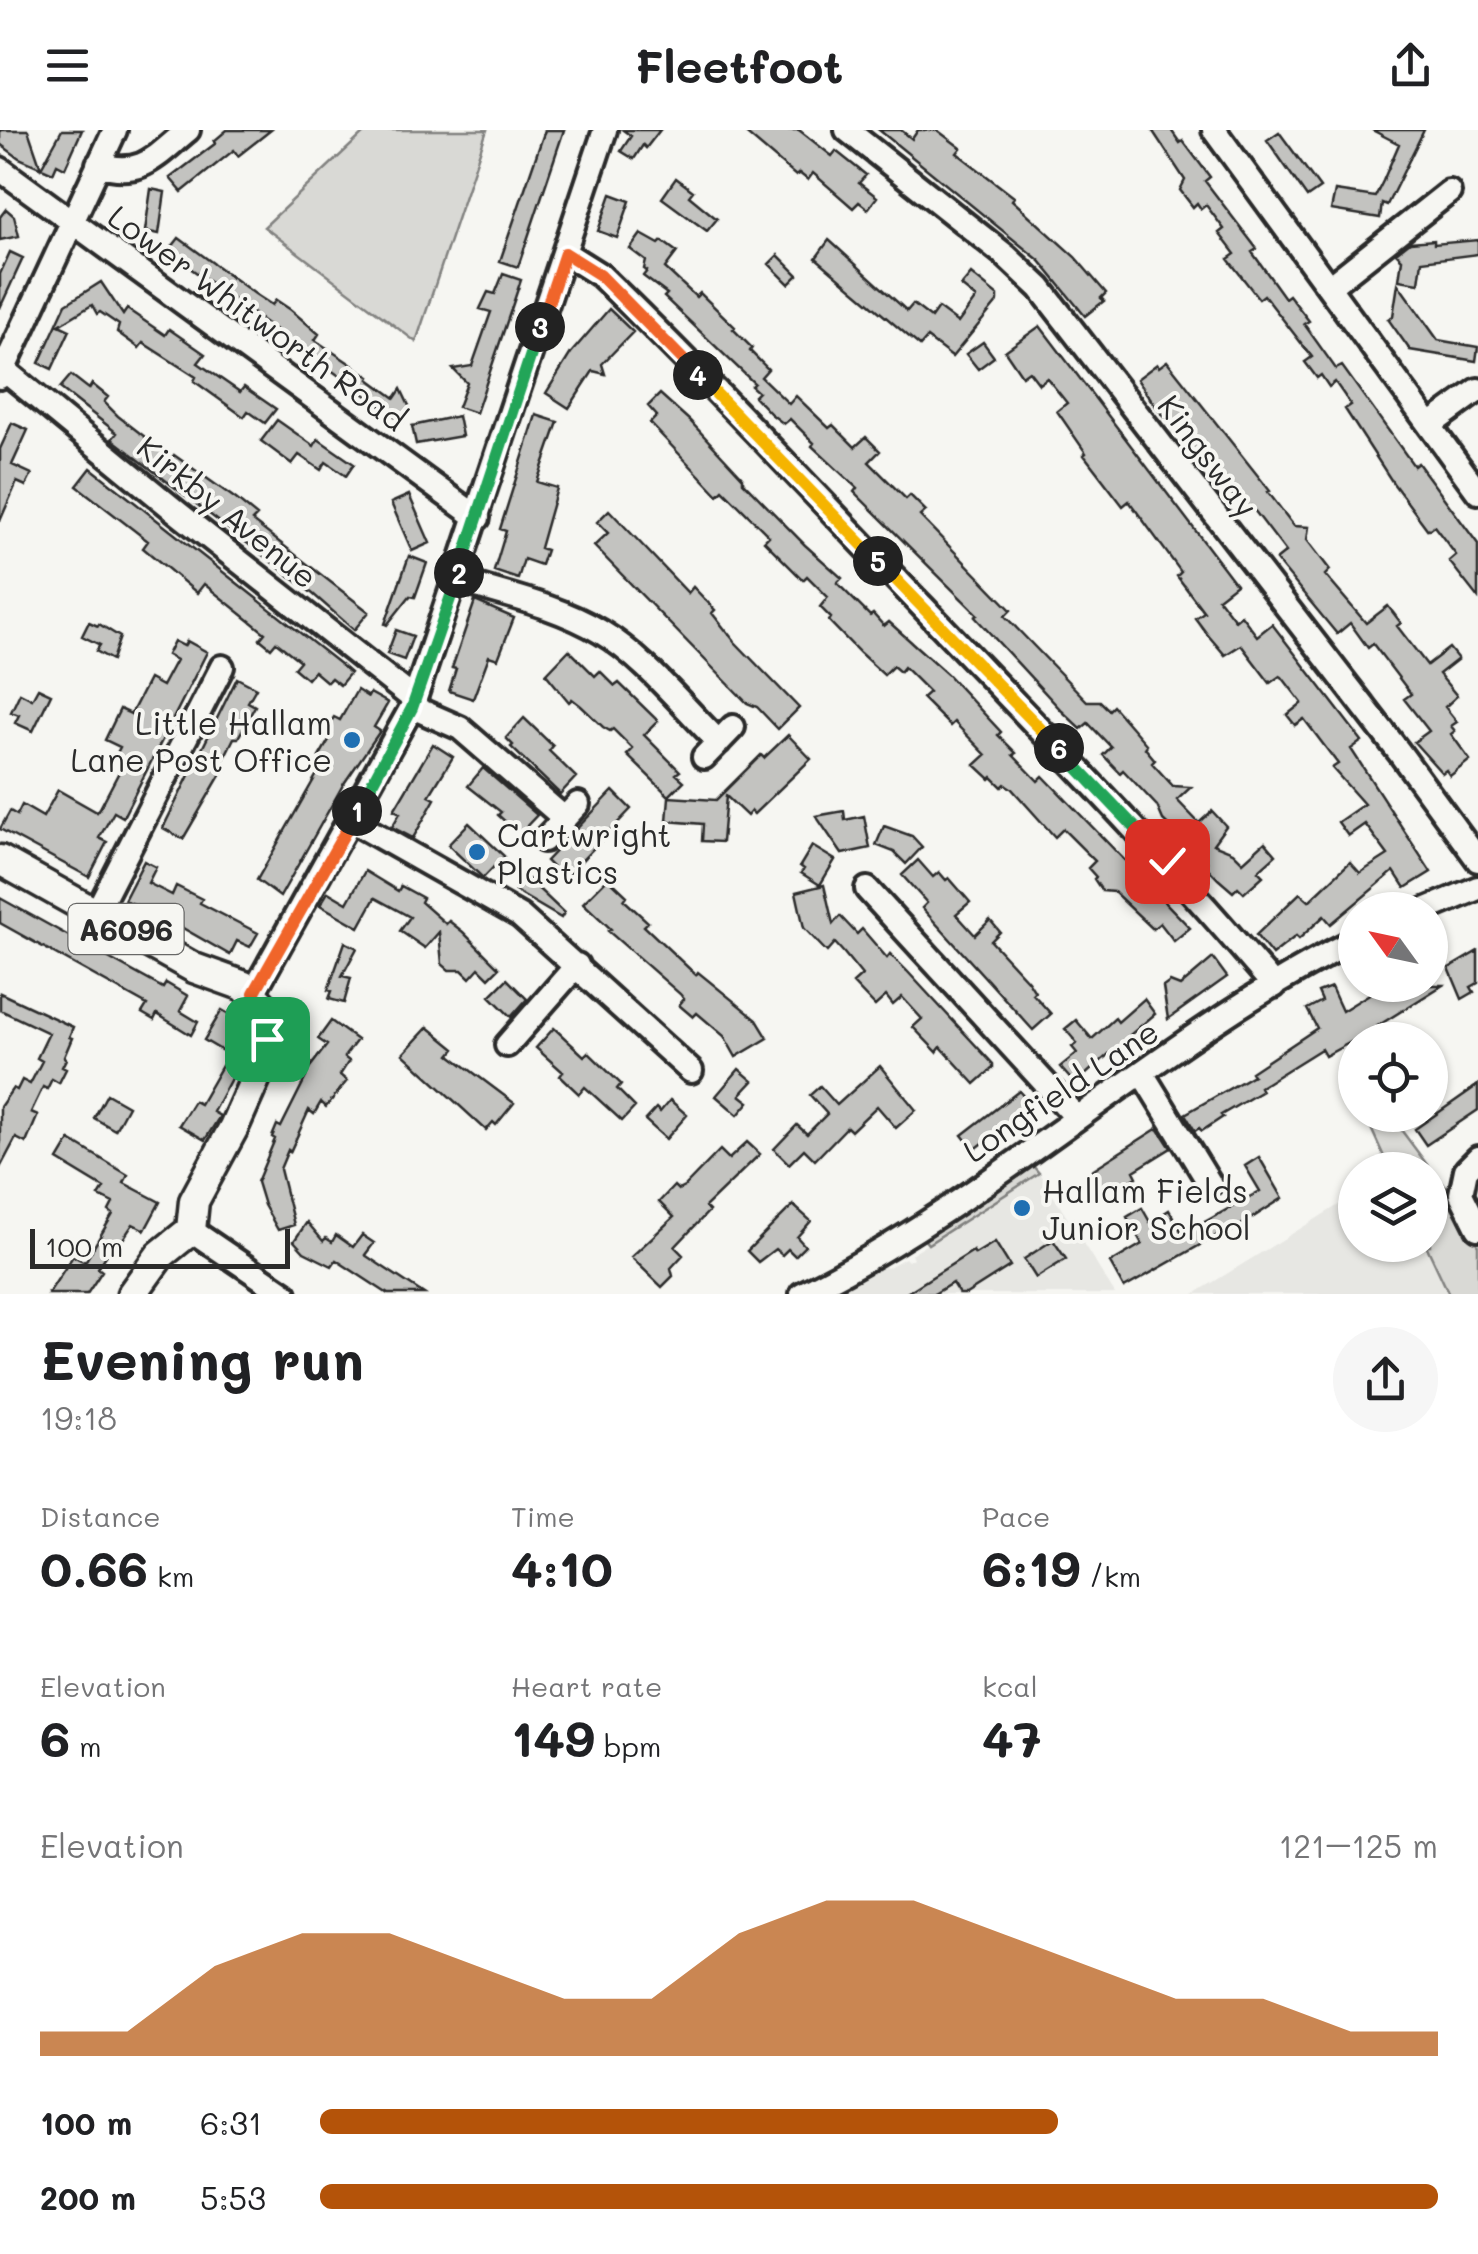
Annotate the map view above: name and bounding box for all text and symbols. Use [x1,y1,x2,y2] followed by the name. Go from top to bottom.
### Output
[635,36,843,94] text: Fleetfoot
[40,38,95,93] icon: menu
[1383,38,1438,93] icon: share
[101,195,415,439] street label: Lower Whitworth Road
[515,302,565,352] pin: 3
[532,309,548,345] text: 3
[673,350,723,400] pin: 4
[689,357,707,393] text: 4
[1149,385,1269,525] street label: Kingsway
[129,425,327,597] street label: Kirkby Avenue
[853,536,903,586] pin: 5
[870,543,886,579] text: 5
[434,548,484,598] pin: 2
[451,555,467,591] text: 2
[70,701,332,780] place label: Little Hallam Lane Post Office
[1034,723,1084,773] pin: 6
[341,729,363,751] marker: Little Hallam Lane Post Office
[1051,730,1067,766] text: 6
[332,786,382,836] pin: 1
[351,793,363,829] text: 1
[497,813,671,892] place label: Cartwright Plastics
[1125,819,1210,904] pin
[1140,834,1195,889] icon: check
[466,841,488,863] marker: Cartwright Plastics
[1338,892,1448,1002] north arrow
[1338,892,1448,1262] map controls
[68,904,184,954] road number: A6096
[225,997,310,1082] pin
[954,1009,1166,1171] street label: Longfield Lane
[240,1012,295,1067] icon: arrive
[1338,1022,1448,1132] button: locate
[1338,1152,1448,1262] button: layers
[1042,1169,1251,1248] place label: Hallam Fields Junior School
[1011,1197,1033,1219] marker: Hallam Fields Junior School
[30,1224,290,1268] scale bar
[45,1228,123,1264] text: 100 m
[40,1322,364,1394] text: Evening run
[1333,1327,1438,1432] button: share
[40,1396,117,1438] text: 19:18
[40,1498,161,1534] text: Distance
[511,1498,575,1534] text: Time
[982,1498,1050,1534] text: Pace
[40,1534,148,1600] text: 0.66
[511,1534,613,1600] text: 4:10
[982,1534,1080,1600] text: 6:19
[148,1558,194,1594] text: km
[1080,1558,1141,1594] text: /km
[40,1668,166,1704] text: Elevation
[511,1668,662,1704] text: Heart rate
[982,1668,1038,1704] text: kcal
[40,1704,70,1770] text: 6
[511,1704,595,1770] text: 149
[982,1704,1042,1770] text: 47
[70,1728,102,1764] text: m
[595,1728,661,1764] text: bpm
[40,1824,184,1866] text: Elevation
[1279,1824,1438,1866] text: 121–125 m
[40,2101,132,2143] text: 100 m
[200,2101,262,2143] text: 6:31
[40,2176,136,2218] text: 200 m
[200,2176,266,2218] text: 5:53

